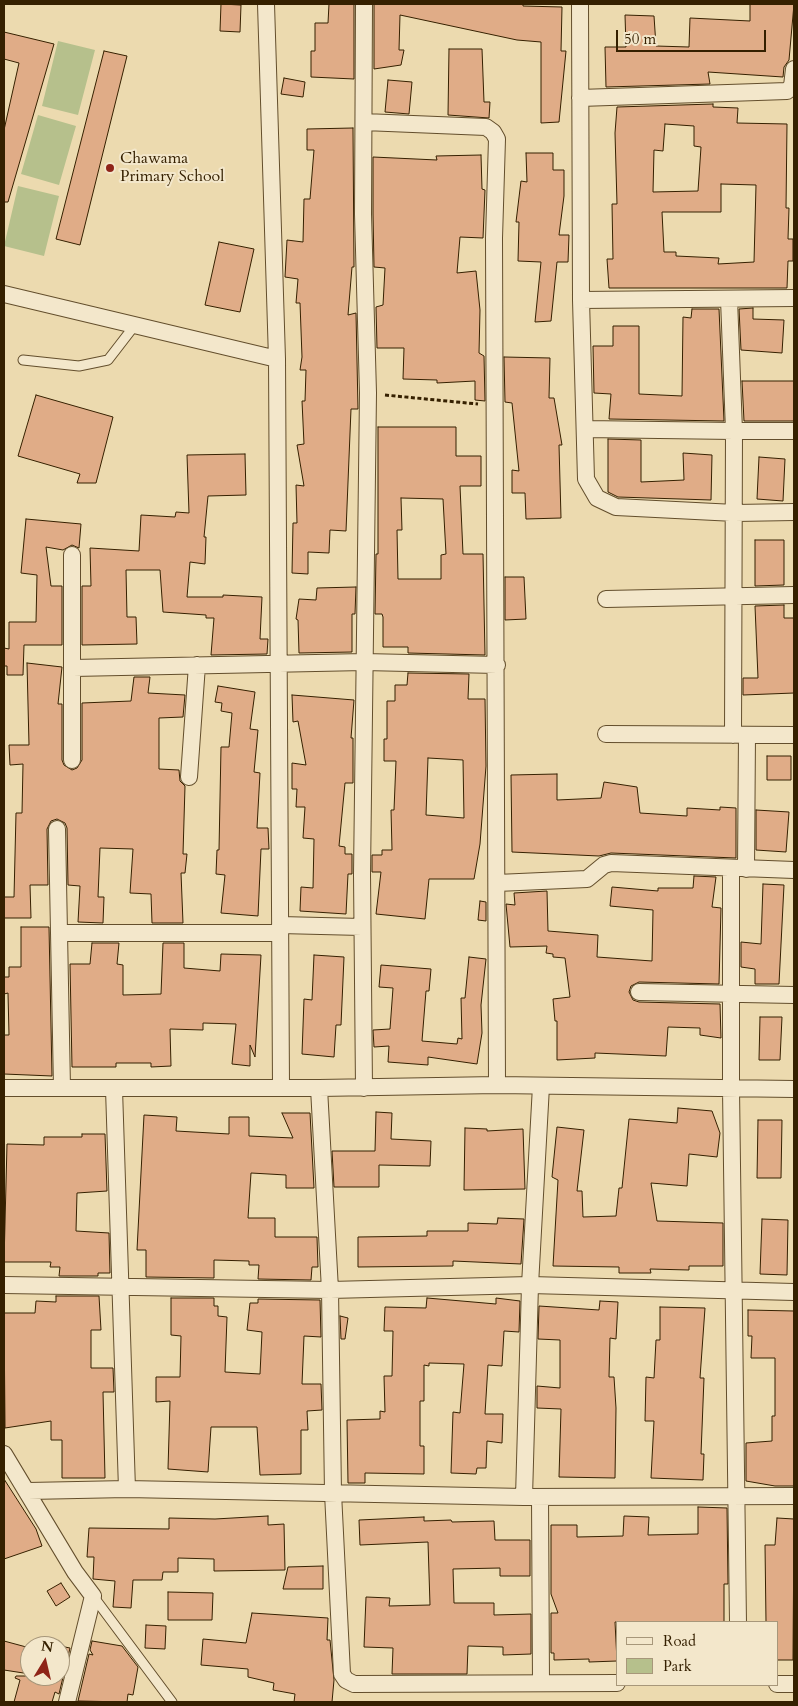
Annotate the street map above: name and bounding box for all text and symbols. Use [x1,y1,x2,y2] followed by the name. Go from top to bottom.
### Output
[618,20,768,52] scale bar
[624,29,656,49] text: 50 m
[120,149,224,187] place label: Chawama Primary School
[104,162,116,174] marker: Chawama Primary School
[616,1621,778,1686] legend
[663,1631,696,1651] text: Road
[20,1636,70,1686] north arrow
[40,1636,55,1657] text: N
[663,1656,692,1676] text: Park

